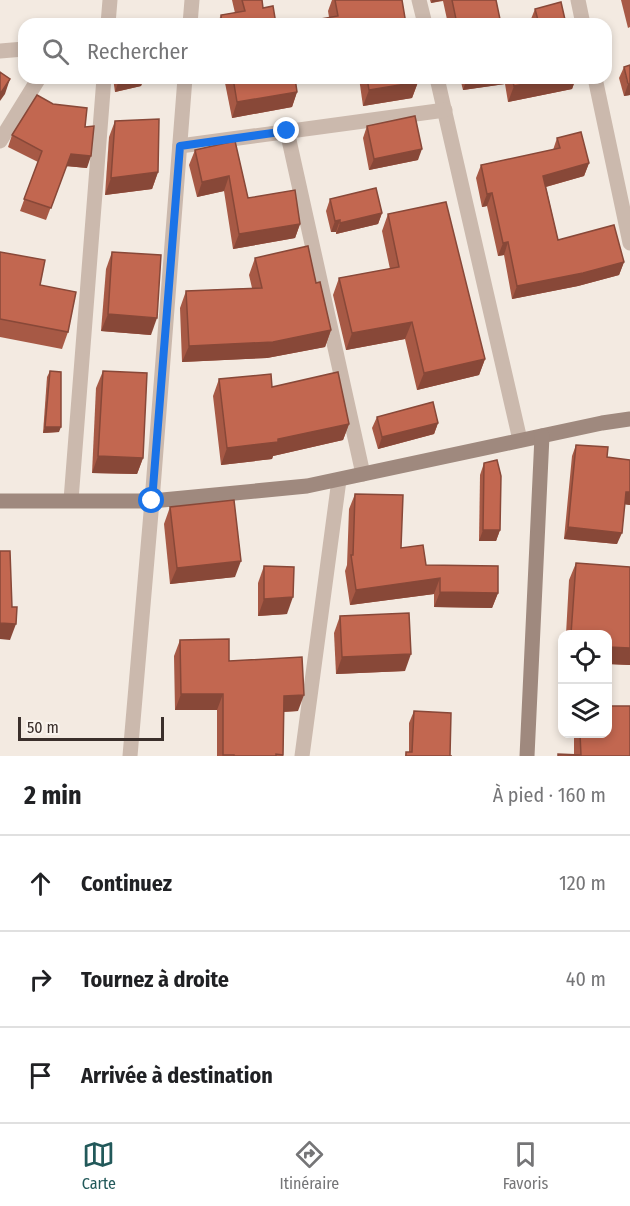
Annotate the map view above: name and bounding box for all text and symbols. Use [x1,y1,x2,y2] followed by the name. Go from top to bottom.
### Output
[18,18,612,84] search box
[39,35,72,68] icon: search
[87,38,188,65] text: Rechercher
[273,117,299,143] route end
[138,487,164,513] route start
[558,630,612,738] map controls
[558,630,612,684] button: locate
[558,684,612,738] button: layers
[18,714,164,742] scale bar
[27,718,59,737] text: 50 m
[24,780,82,811] text: 2 min
[493,783,606,807] text: À pied · 160 m
[24,867,57,900] icon: ahead
[81,870,172,897] text: Continuez
[559,871,606,895] text: 120 m
[24,963,57,996] icon: right
[81,966,229,993] text: Tournez à droite
[566,967,606,991] text: 40 m
[24,1059,57,1092] icon: arrive
[81,1062,273,1089] text: Arrivée à destination
[82,1138,116,1193] tab: Carte
[279,1138,339,1193] tab: Itinéraire
[503,1138,548,1193] tab: Favoris

